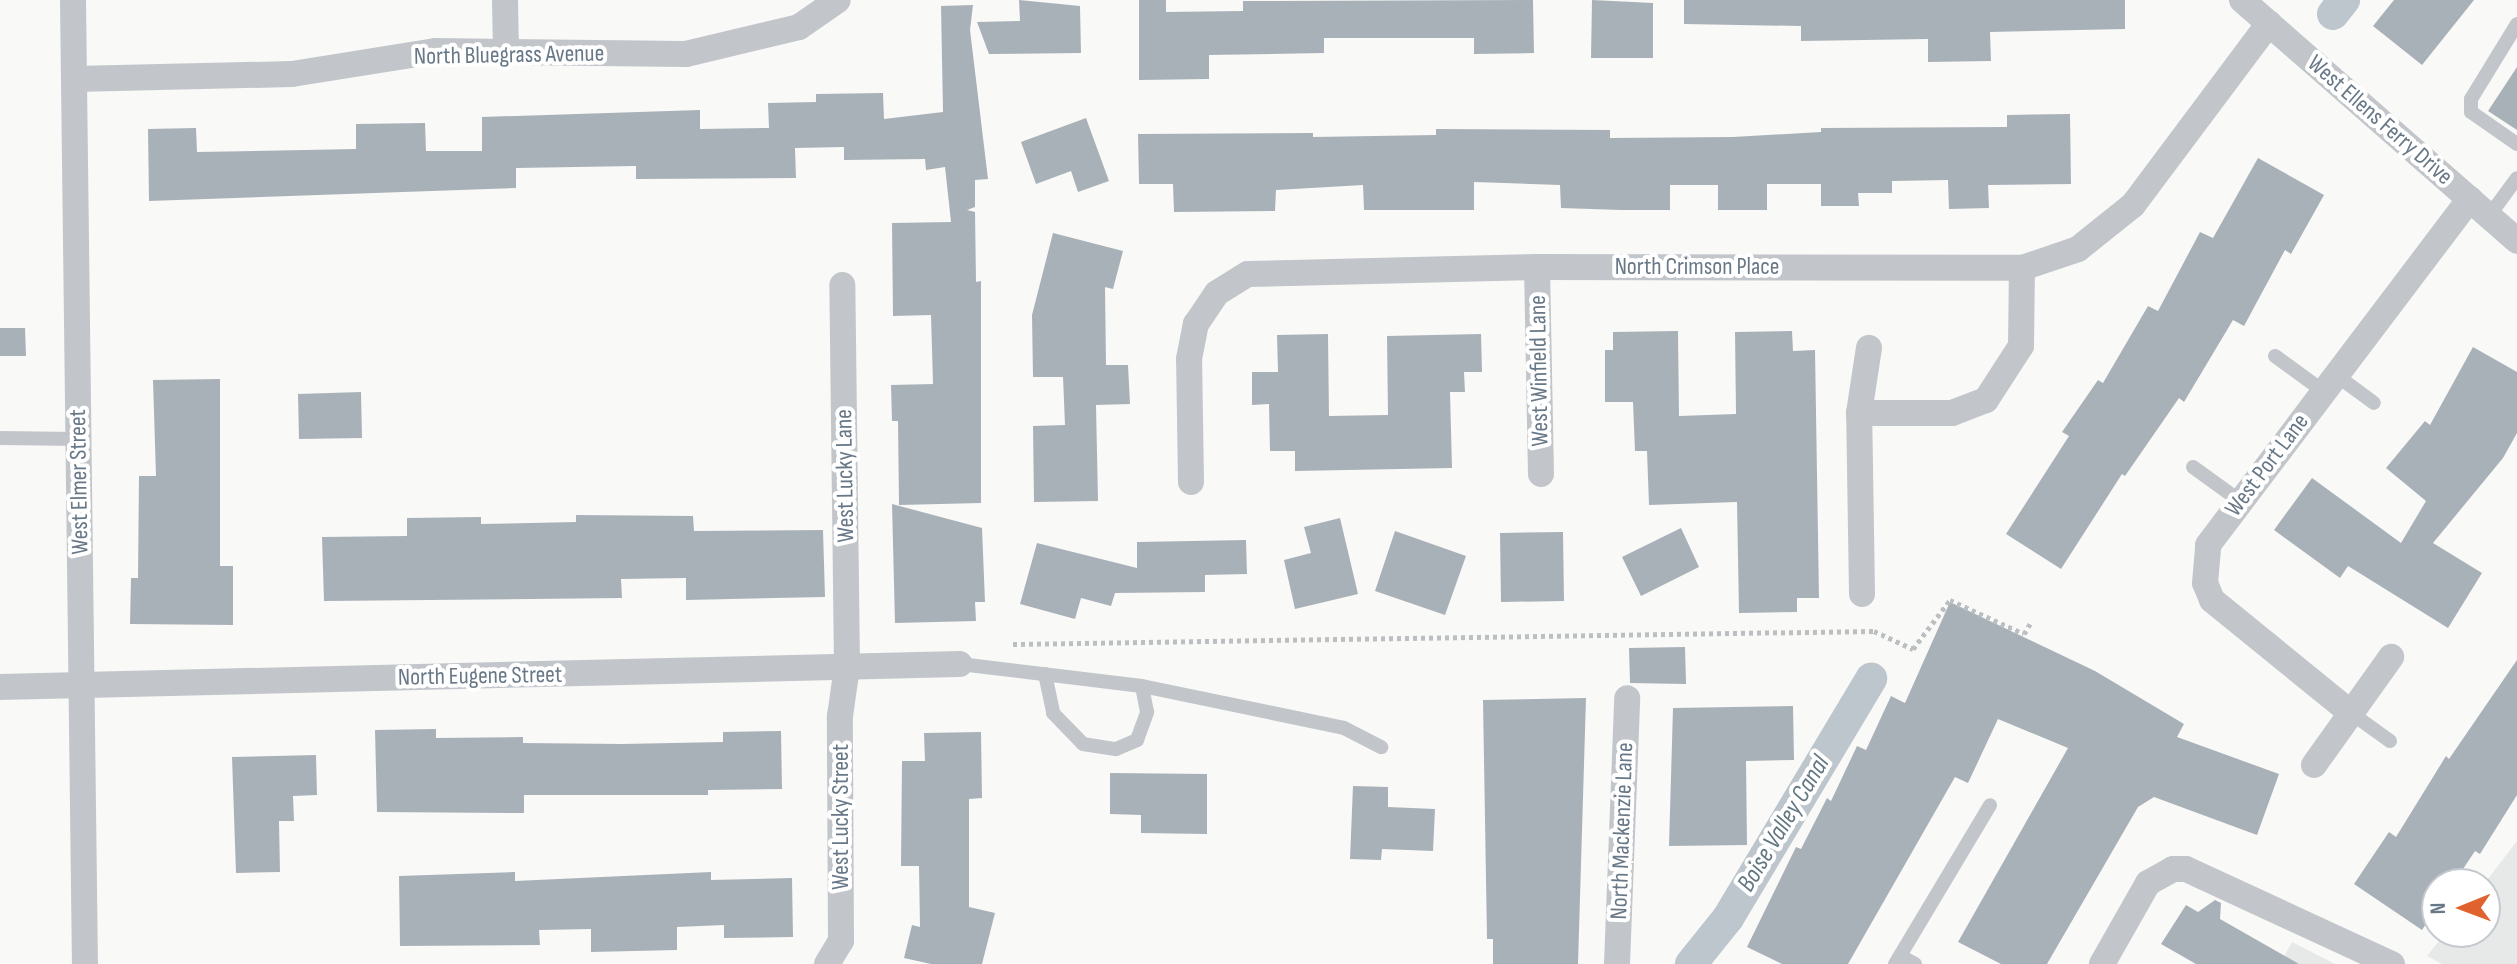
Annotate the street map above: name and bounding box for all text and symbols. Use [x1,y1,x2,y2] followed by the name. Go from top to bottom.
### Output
[414,39,604,71] street label: North Bluegrass Avenue
[2301,49,2459,191] street label: West Ellens Ferry Drive
[1615,253,1779,281] street label: North Crimson Place
[1523,295,1555,447] street label: West Winfield Lane
[2219,408,2315,522] street label: West Port Lane
[63,409,95,555] street label: West Elmer Street
[829,409,861,543] street label: West Lucky Lane
[398,660,562,692] street label: North Eugene Street
[1605,742,1639,920] street label: North Mackenzie Lane
[827,744,855,890] street label: West Lucky Street
[1731,750,1837,898] water label: Boise Valley Canal
[2421,868,2501,948] north arrow
[2425,902,2452,915] text: N

